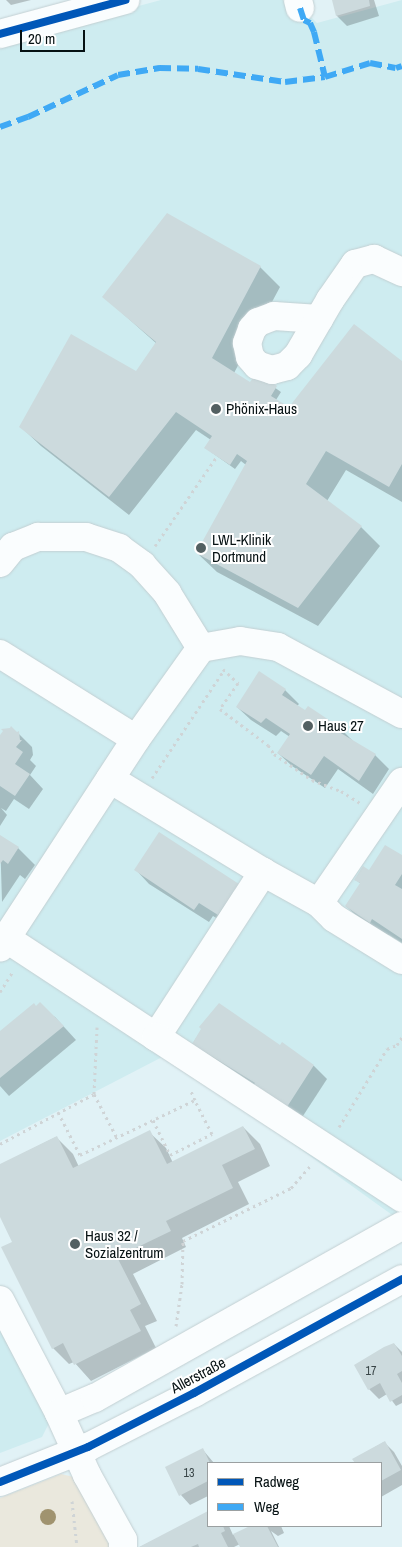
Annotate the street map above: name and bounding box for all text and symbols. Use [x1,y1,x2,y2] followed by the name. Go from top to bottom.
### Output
[22,20,88,52] scale bar
[28,28,55,49] text: 20 m
[226,400,297,418] place label: Phönix-Haus
[210,403,222,415] marker: Phönix-Haus
[212,530,271,565] place label: LWL-Klinik Dortmund
[194,541,208,555] marker: LWL-Klinik Dortmund
[318,717,364,735] place label: Haus 27
[302,720,314,732] marker: Haus 27
[85,1226,164,1261] place label: Haus 32 / Sozialzentrum
[69,1238,81,1250] marker: Haus 32 / Sozialzentrum
[168,1353,228,1397] street label: Allerstraße
[366,1365,376,1379] house number: 17
[207,1462,382,1527] legend
[184,1467,194,1481] house number: 13
[254,1471,299,1492] text: Radweg
[254,1496,279,1517] text: Weg

